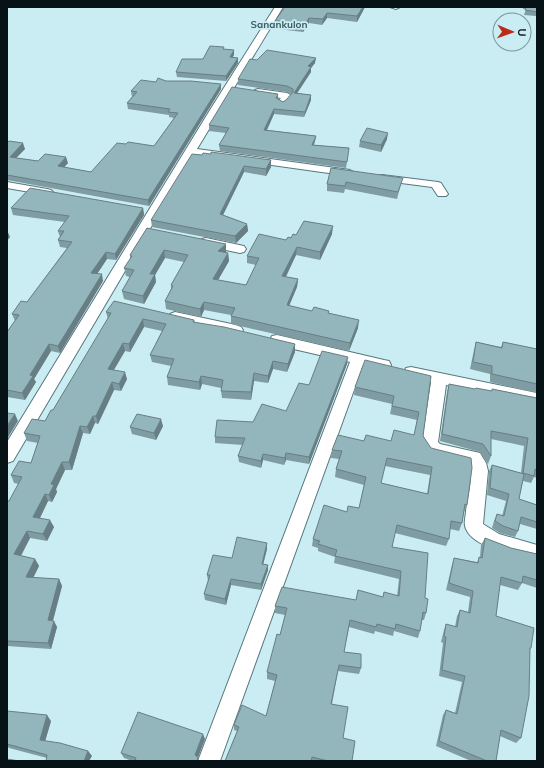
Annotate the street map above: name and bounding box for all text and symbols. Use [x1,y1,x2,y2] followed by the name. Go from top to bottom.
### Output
[492,12,532,52] north arrow
[251,18,307,31] district label: Sanankulon
[515,28,529,37] text: U

